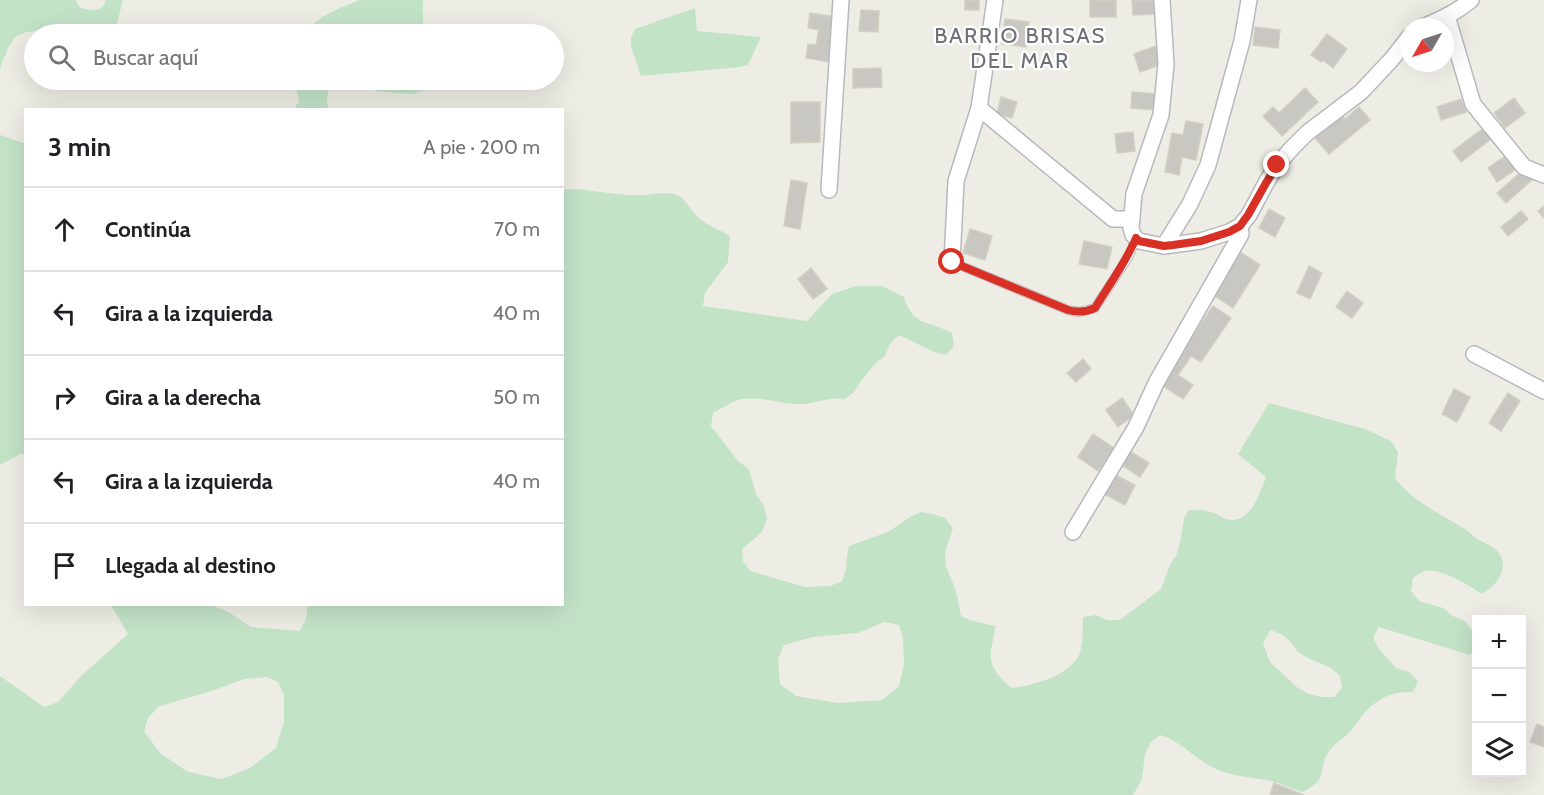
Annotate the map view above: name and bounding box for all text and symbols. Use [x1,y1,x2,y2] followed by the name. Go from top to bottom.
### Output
[1400,18,1454,72] north arrow
[934,22,1106,74] district label: BARRIO BRISAS DEL MAR
[24,24,564,90] search box
[45,41,78,74] icon: search
[93,44,198,71] text: Buscar aquí
[48,131,111,163] text: 3 min
[423,135,540,159] text: A pie · 200 m
[1263,151,1289,177] route end
[48,213,81,246] icon: ahead
[105,216,191,243] text: Continúa
[494,217,540,241] text: 70 m
[938,248,964,274] route start
[48,297,81,330] icon: left
[105,300,273,327] text: Gira a la izquierda
[492,301,540,325] text: 40 m
[48,381,81,414] icon: right
[105,384,261,411] text: Gira a la derecha
[493,385,540,409] text: 50 m
[48,465,81,498] icon: left
[105,468,273,495] text: Gira a la izquierda
[492,469,540,493] text: 40 m
[48,549,81,582] icon: arrive
[105,552,276,579] text: Llegada al destino
[1472,615,1526,777] map controls
[1472,615,1526,669] button: +
[1472,669,1526,723] button: −
[1472,723,1526,777] button: layers

